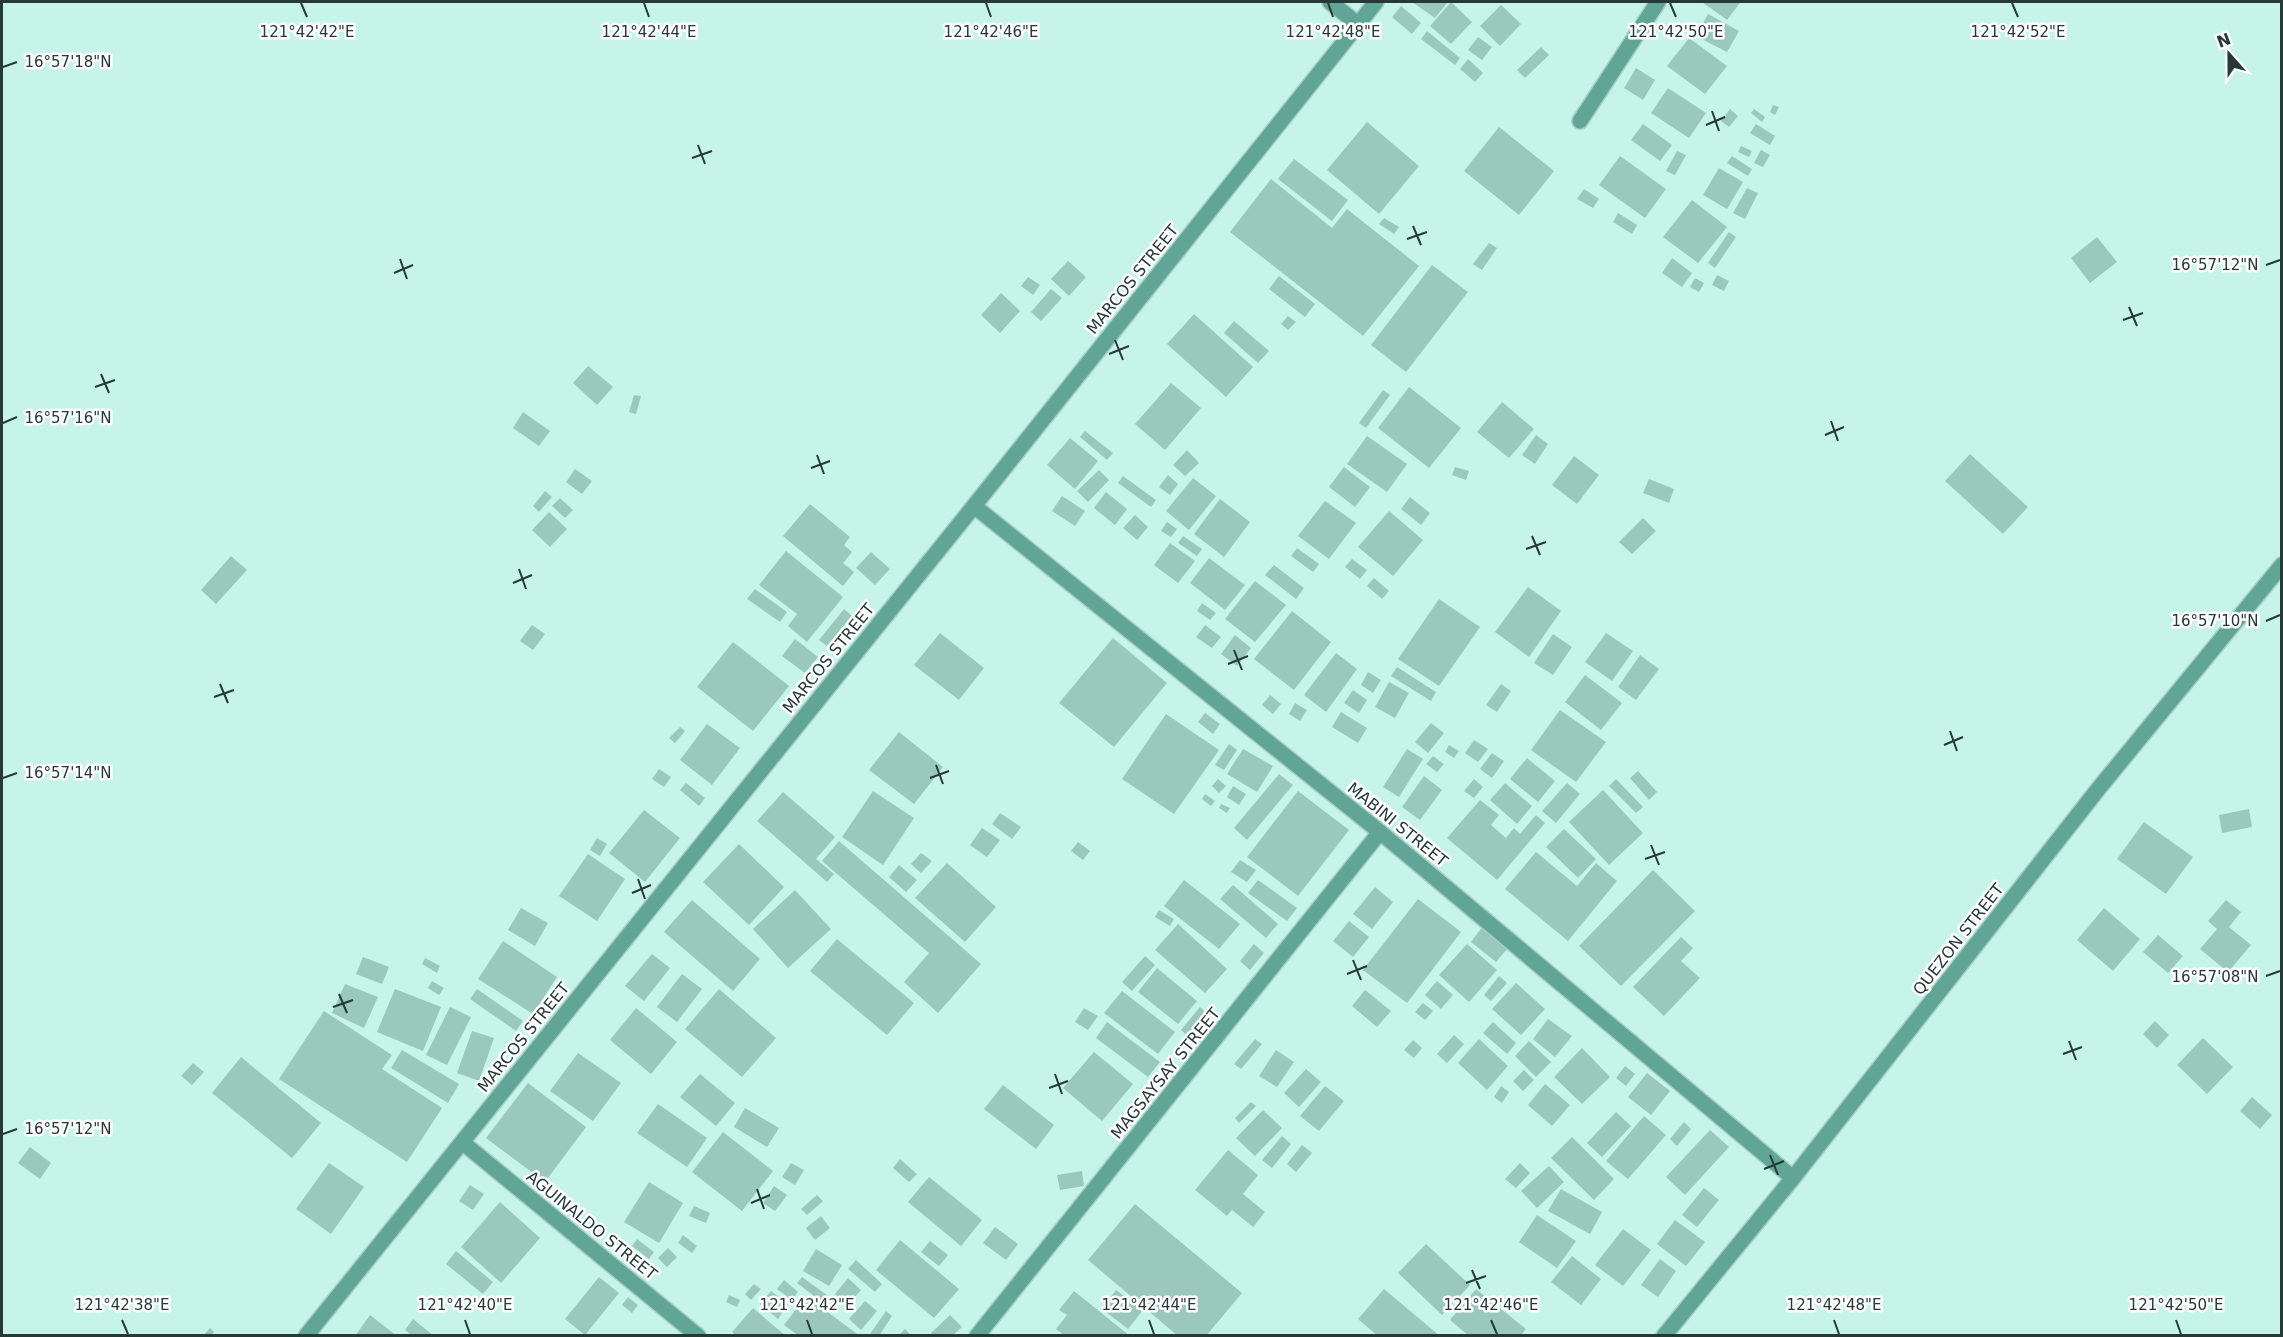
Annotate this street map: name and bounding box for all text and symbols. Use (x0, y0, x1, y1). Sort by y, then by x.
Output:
text: 121°42'42"E (260, 23, 354, 41)
text: 121°42'44"E (602, 23, 696, 41)
text: 121°42'46"E (944, 23, 1038, 41)
text: 121°42'48"E (1286, 23, 1380, 41)
text: 121°42'50"E (1629, 23, 1723, 41)
text: 121°42'52"E (1971, 23, 2065, 41)
north arrow (2199, 24, 2259, 84)
text: N (2214, 29, 2233, 52)
text: 16°57'18"N (24, 53, 112, 71)
street label: MARCOS STREET (1082, 221, 1182, 338)
text: 16°57'12"N (2171, 256, 2259, 274)
text: 16°57'16"N (24, 409, 112, 427)
street label: MARCOS STREET (778, 600, 878, 717)
text: 16°57'10"N (2171, 612, 2259, 630)
text: 16°57'14"N (24, 764, 112, 782)
street label: MABINI STREET (1344, 778, 1452, 871)
street label: QUEZON STREET (1909, 880, 2008, 999)
text: 16°57'08"N (2171, 968, 2259, 986)
street label: MARCOS STREET (473, 979, 573, 1096)
street label: MAGSAYSAY STREET (1107, 1004, 1224, 1143)
text: 16°57'12"N (24, 1120, 112, 1138)
street label: AGUINALDO STREET (523, 1167, 661, 1284)
text: 121°42'38"E (75, 1296, 169, 1314)
text: 121°42'40"E (418, 1296, 512, 1314)
text: 121°42'42"E (760, 1296, 854, 1314)
text: 121°42'44"E (1102, 1296, 1196, 1314)
text: 121°42'46"E (1444, 1296, 1538, 1314)
text: 121°42'48"E (1787, 1296, 1881, 1314)
text: 121°42'50"E (2129, 1296, 2223, 1314)

